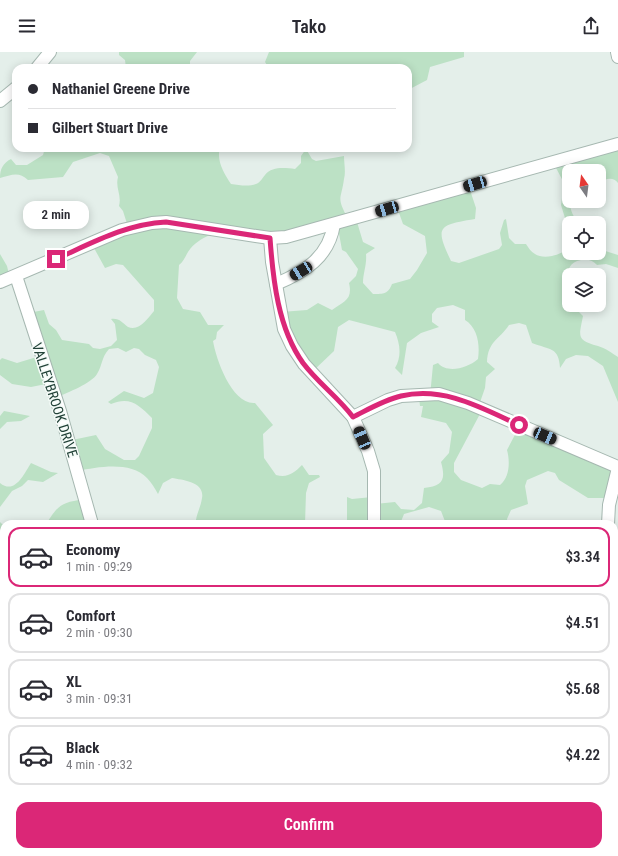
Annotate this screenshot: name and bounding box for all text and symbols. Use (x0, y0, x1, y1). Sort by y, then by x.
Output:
icon: menu (16, 15, 38, 37)
icon: share (580, 15, 602, 37)
text: Tako (292, 16, 326, 37)
text: Nathaniel Greene Drive (52, 80, 190, 98)
text: Gilbert Stuart Drive (52, 119, 168, 137)
north arrow (562, 164, 606, 208)
map controls (562, 164, 606, 312)
car (462, 175, 488, 193)
car (374, 200, 400, 218)
callout: 2 min (23, 201, 89, 229)
text: 2 min (42, 207, 70, 222)
button: locate (562, 216, 606, 260)
route end (47, 250, 65, 268)
car (288, 260, 314, 282)
button: layers (562, 268, 606, 312)
street label: VALLEYBROOK DRIVE (29, 341, 81, 459)
route start (510, 416, 528, 434)
car (352, 425, 372, 451)
car (532, 426, 558, 446)
icon: car (18, 539, 54, 575)
text: Economy (66, 541, 120, 559)
text: $3.34 (566, 548, 600, 566)
text: 1 min · 09:29 (66, 559, 132, 574)
icon: car (18, 605, 54, 641)
text: Comfort (66, 607, 115, 625)
text: $4.51 (566, 614, 600, 632)
text: 2 min · 09:30 (66, 625, 132, 640)
icon: car (18, 671, 54, 707)
text: XL (66, 673, 82, 691)
text: $5.68 (566, 680, 600, 698)
text: 3 min · 09:31 (66, 691, 132, 706)
icon: car (18, 737, 54, 773)
text: Black (66, 739, 99, 757)
text: $4.22 (566, 746, 600, 764)
text: 4 min · 09:32 (66, 757, 132, 772)
button: Confirm (16, 802, 602, 848)

